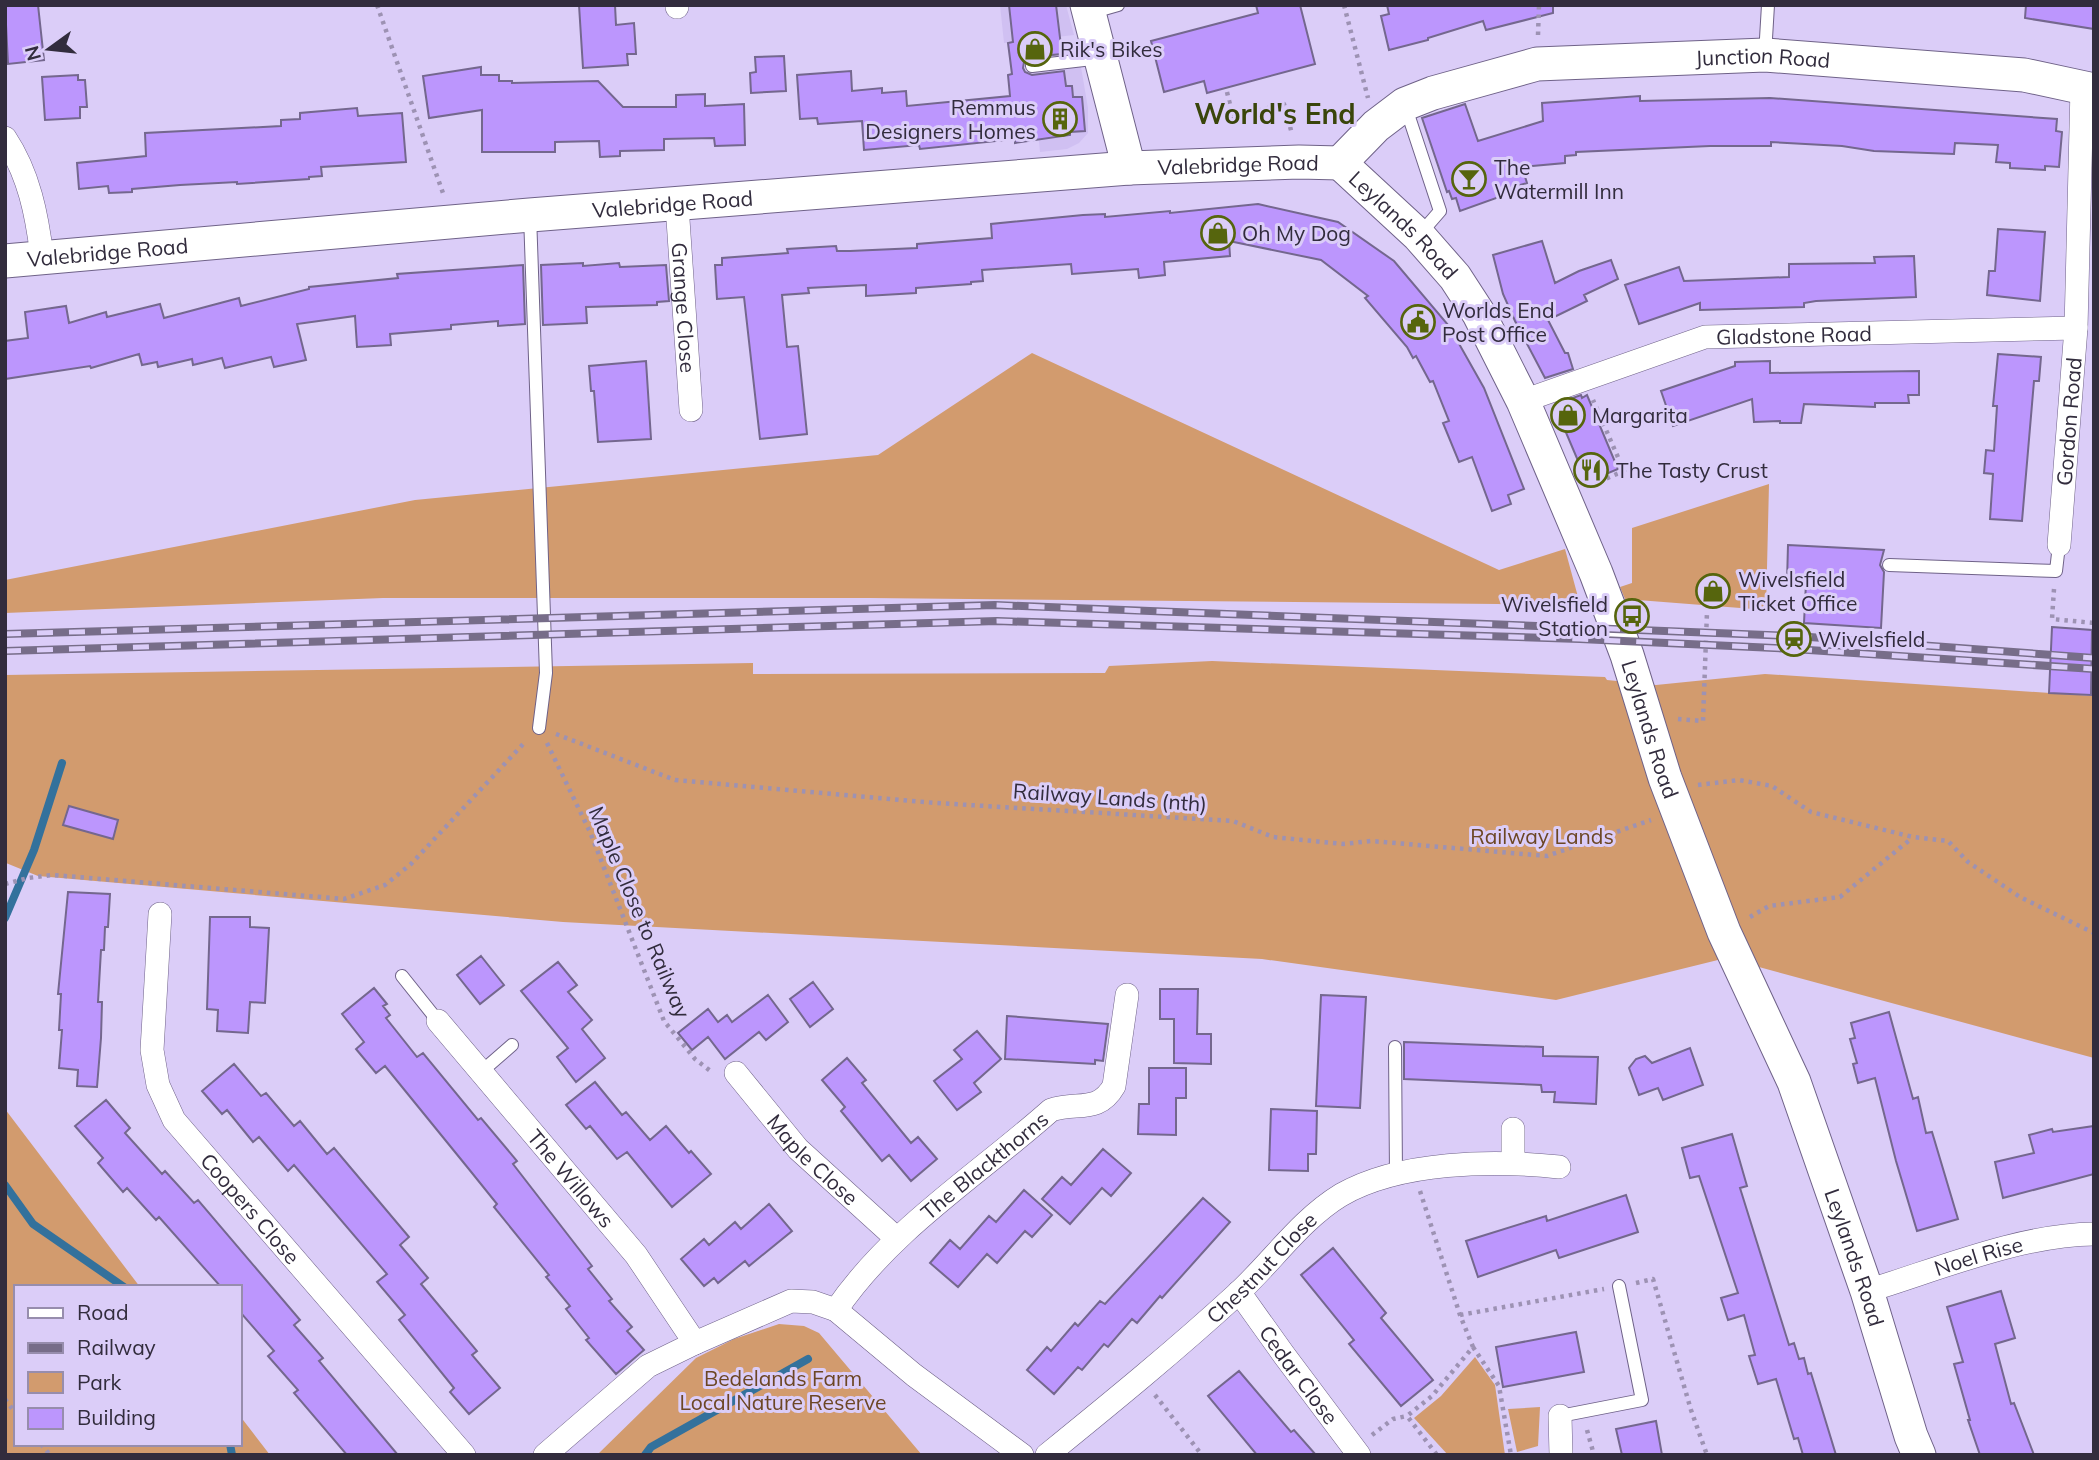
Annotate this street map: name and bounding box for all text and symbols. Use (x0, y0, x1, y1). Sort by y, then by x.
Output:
north arrow (14, 14, 84, 84)
shop icon: Rik's Bikes (1016, 30, 1054, 68)
place label: Rik's Bikes (1060, 36, 1163, 62)
street label: Junction Road (1695, 42, 1831, 73)
text: N (19, 43, 46, 63)
place label: Remmus Designers Homes (865, 94, 1036, 144)
district label: World's End (1194, 96, 1356, 131)
building icon: Remmus Designers Homes (1041, 100, 1079, 138)
street label: Valebridge Road (1157, 149, 1319, 180)
place label: The Watermill Inn (1494, 154, 1624, 204)
bar icon: The Watermill Inn (1450, 160, 1488, 198)
street label: Leylands Road (1344, 165, 1464, 285)
street label: Valebridge Road (591, 185, 754, 223)
shop icon: Oh My Dog (1199, 214, 1237, 252)
place label: Oh My Dog (1242, 220, 1351, 246)
street label: Valebridge Road (26, 232, 189, 272)
street label: Grange Close (667, 242, 701, 374)
place label: Worlds End Post Office (1442, 297, 1554, 347)
public building icon: Worlds End Post Office (1399, 303, 1437, 341)
street label: Gladstone Road (1716, 320, 1872, 350)
street label: Gordon Road (2051, 356, 2087, 487)
shop icon: Margarita (1549, 396, 1587, 434)
place label: Margarita (1592, 402, 1688, 428)
restaurant icon: The Tasty Crust (1572, 451, 1610, 489)
place label: The Tasty Crust (1616, 457, 1768, 483)
place label: Wivelsfield Ticket Office (1738, 566, 1858, 616)
shop icon: Wivelsfield Ticket Office (1694, 572, 1732, 610)
place label: Wivelsfield Station (1501, 591, 1608, 641)
bus stop icon: Wivelsfield Station (1613, 597, 1651, 635)
station icon: Wivelsfield (1775, 620, 1813, 658)
place label: Wivelsfield (1818, 626, 1925, 652)
street label: Leylands Road (1616, 657, 1685, 802)
street label: Railway Lands (nth) (1012, 777, 1208, 817)
street label: Maple Close to Railway (584, 802, 696, 1022)
park label: Railway Lands (1470, 823, 1614, 849)
street label: The Blackthorns (915, 1106, 1053, 1225)
street label: Maple Close (762, 1109, 864, 1210)
street label: The Willows (522, 1124, 620, 1233)
street label: Coopers Close (195, 1147, 306, 1269)
street label: Leylands Road (1819, 1185, 1890, 1329)
street label: Chestnut Close (1201, 1206, 1322, 1329)
street label: Noel Rise (1931, 1231, 2025, 1281)
legend (14, 1285, 242, 1446)
text: Road (77, 1299, 128, 1325)
street label: Cedar Close (1254, 1320, 1344, 1429)
text: Railway (77, 1334, 156, 1360)
park label: Bedelands Farm Local Nature Reserve (679, 1365, 887, 1415)
text: Park (77, 1369, 121, 1395)
text: Building (77, 1404, 156, 1430)

